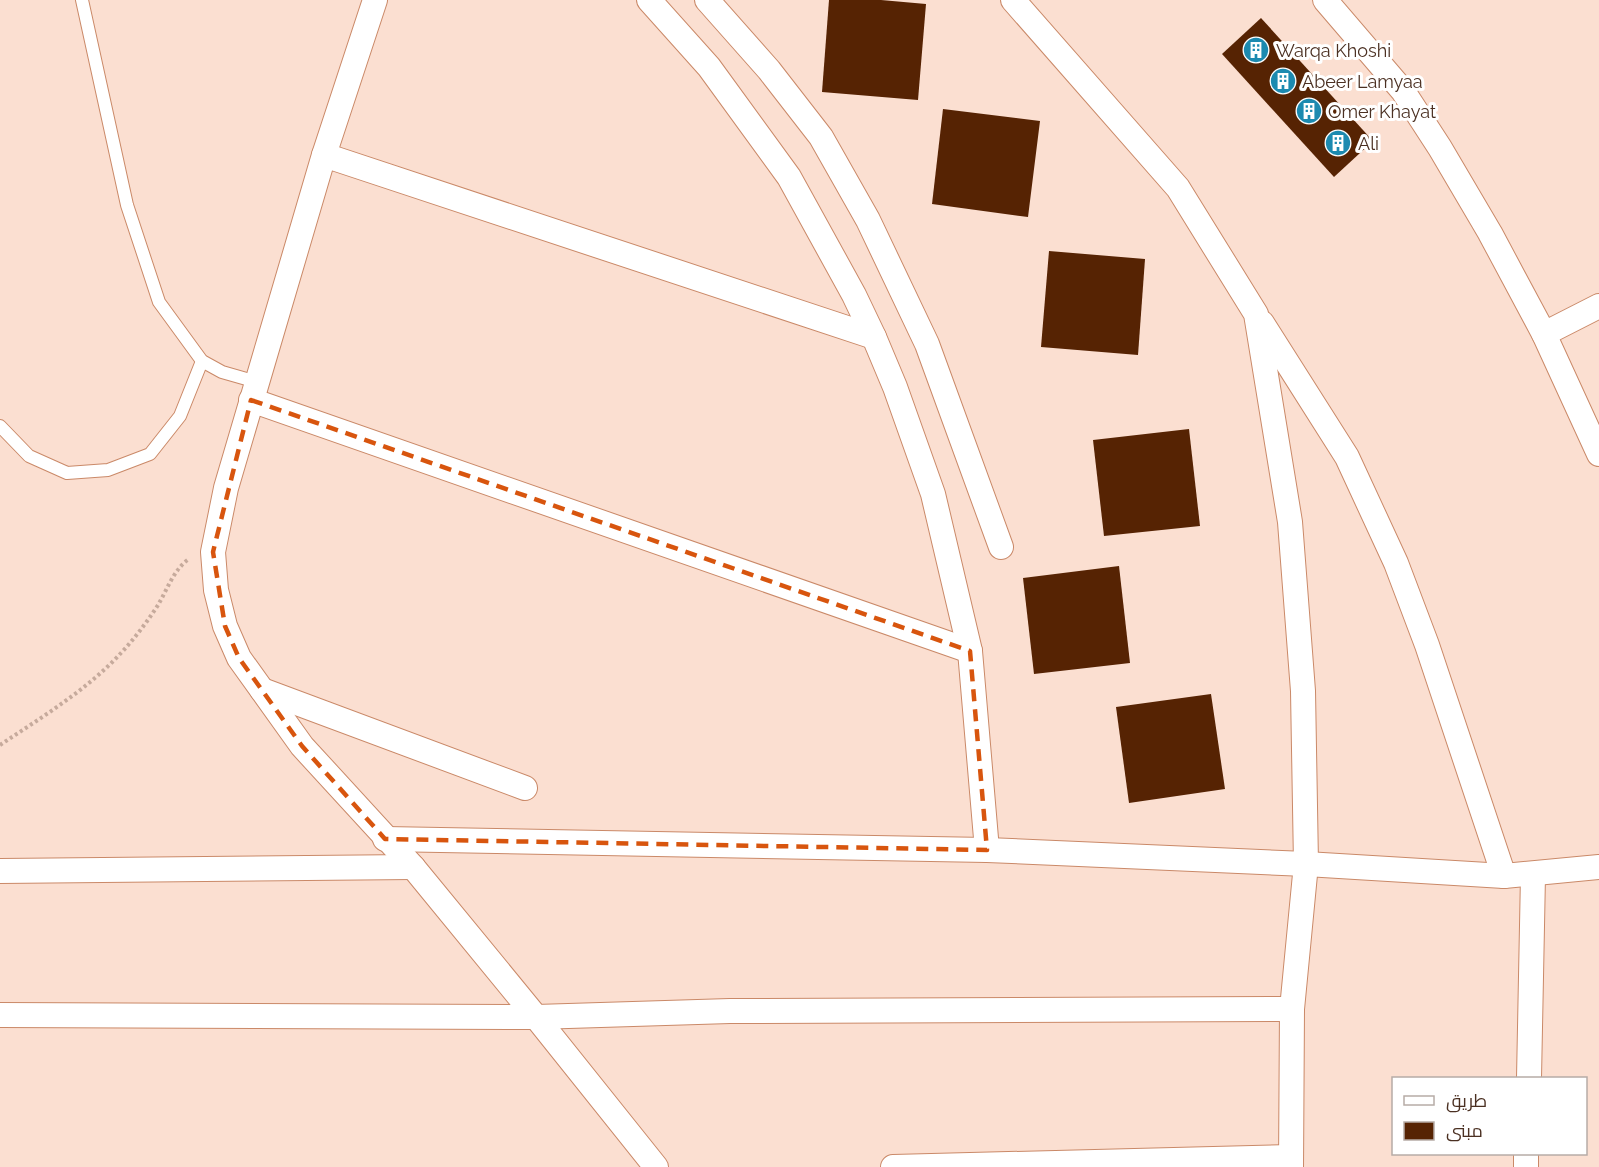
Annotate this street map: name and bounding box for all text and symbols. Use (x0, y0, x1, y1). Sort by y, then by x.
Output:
building icon: Warqa Khoshi (1241, 35, 1271, 65)
place label: Warqa Khoshi (1276, 40, 1391, 61)
building icon: Abeer Lamyaa (1268, 66, 1298, 96)
place label: Abeer Lamyaa (1302, 71, 1423, 92)
building icon: Omer Khayat (1294, 96, 1324, 126)
place label: Omer Khayat (1328, 101, 1436, 122)
building icon: Ali (1323, 128, 1353, 158)
place label: Ali (1358, 133, 1379, 154)
legend (1392, 1077, 1587, 1155)
text: طريق (1446, 1090, 1487, 1113)
text: مبنى (1446, 1120, 1483, 1142)

